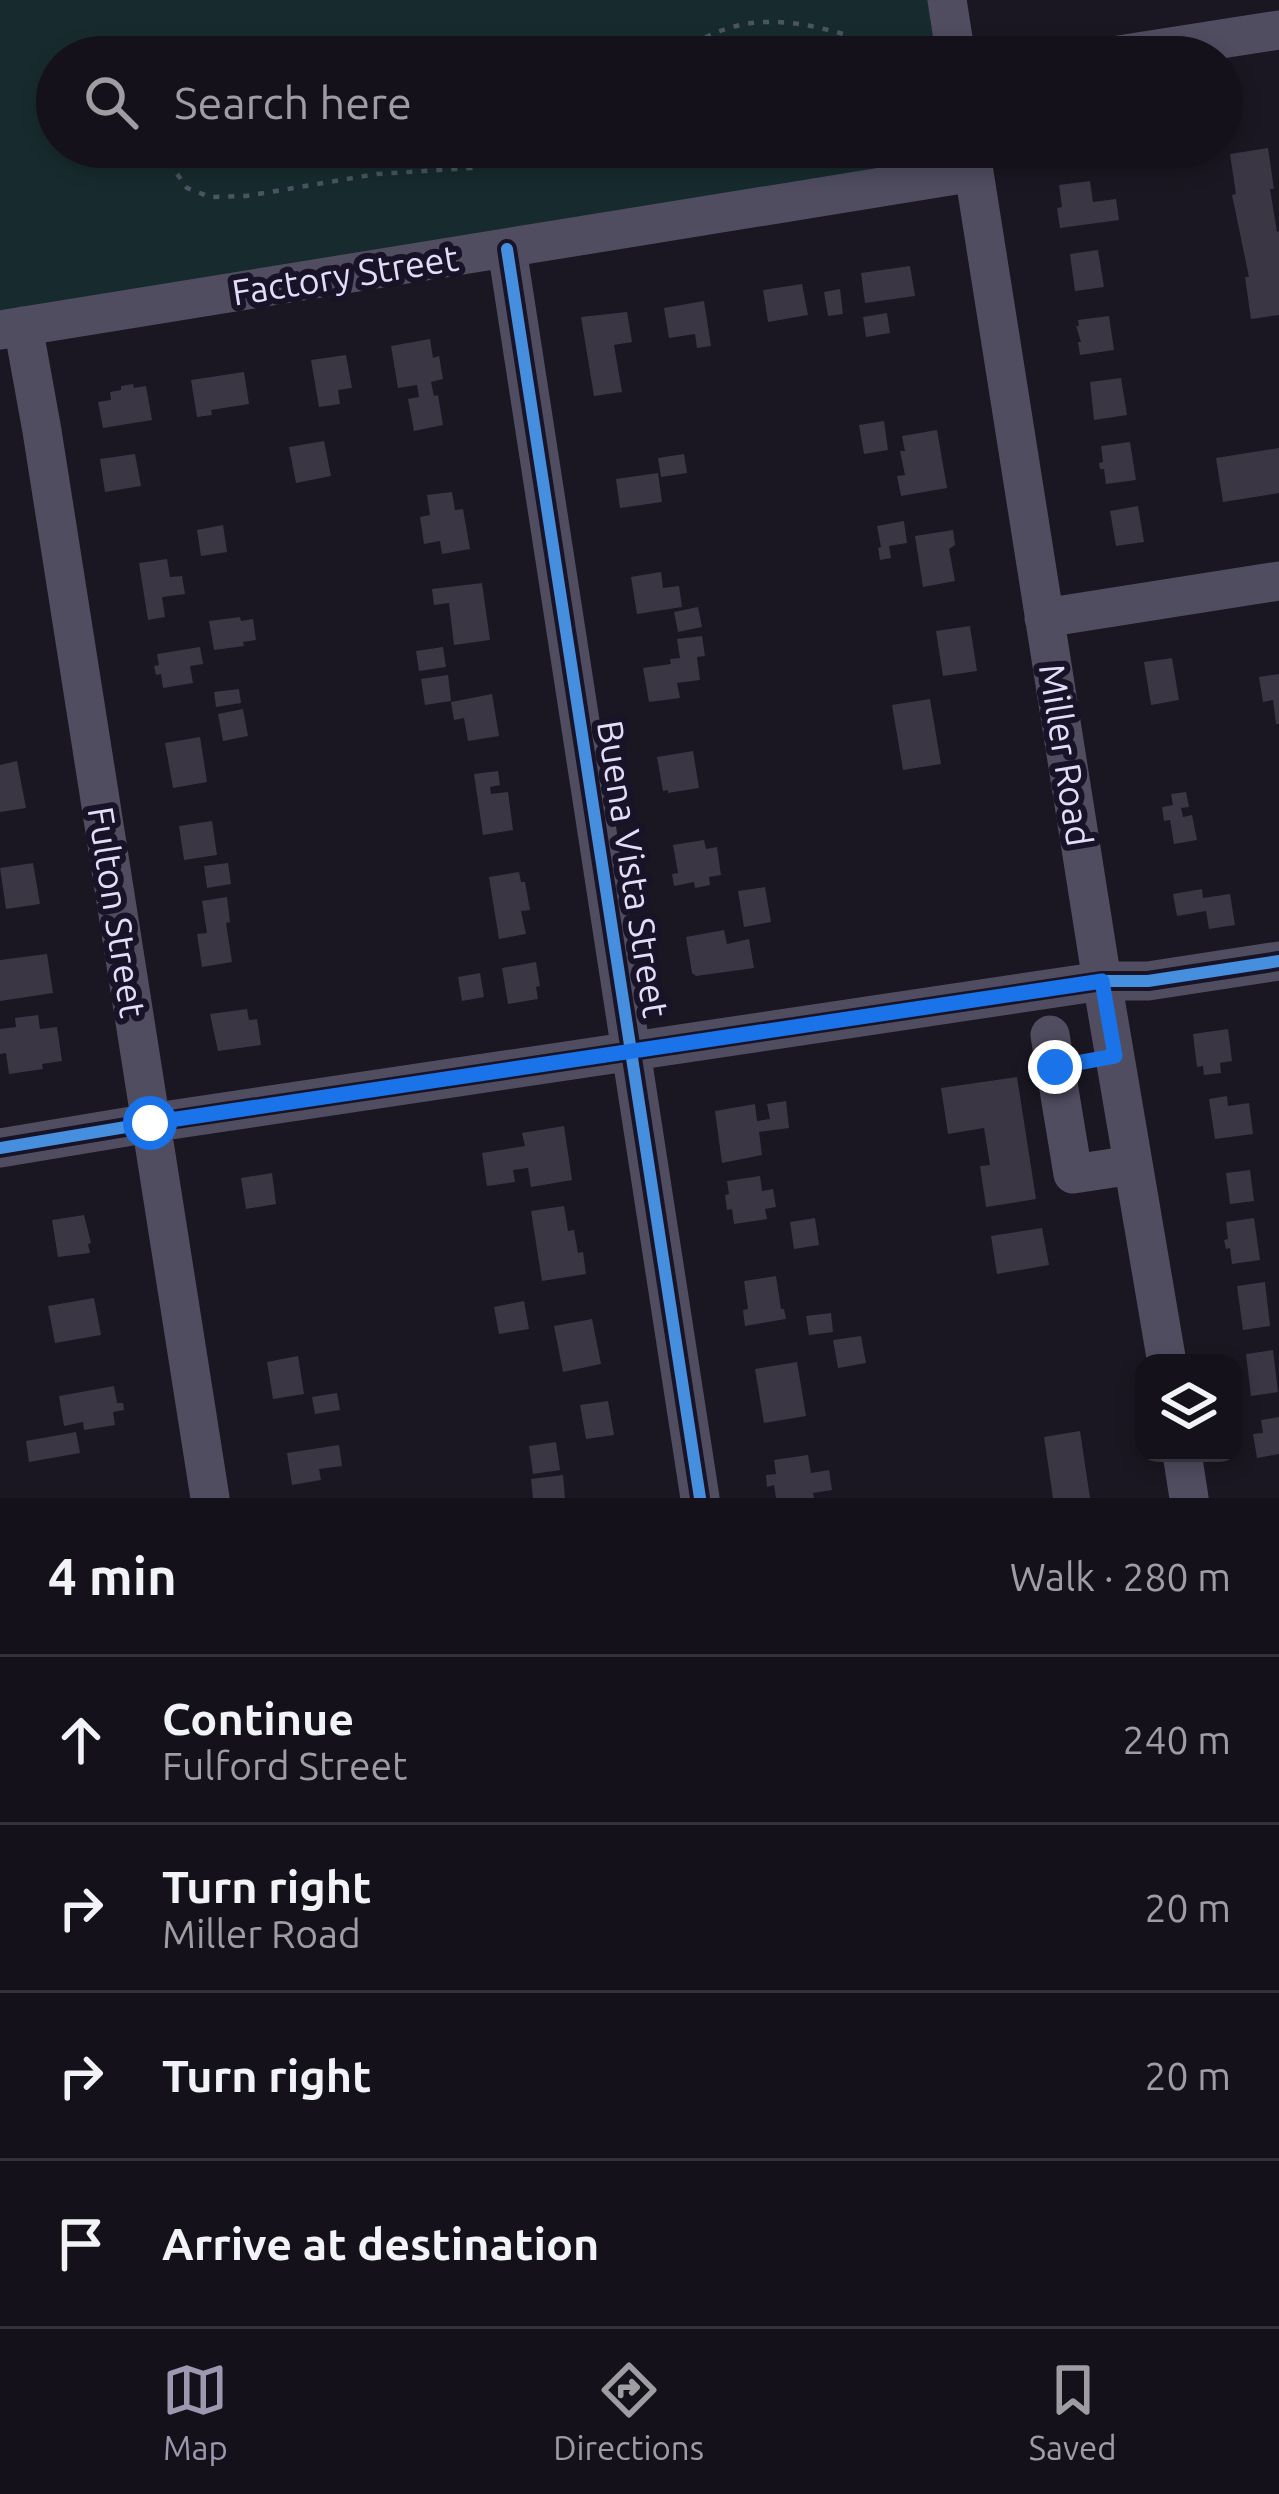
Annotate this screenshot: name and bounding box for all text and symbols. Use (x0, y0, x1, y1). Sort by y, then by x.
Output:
search box (36, 36, 1243, 168)
icon: search (78, 69, 144, 135)
text: Search here (174, 77, 412, 128)
street label: Factory Street (229, 236, 461, 313)
street label: Miller Road (1032, 661, 1101, 849)
street label: Buena Vista Street (590, 717, 677, 1020)
street label: Fulton Street (81, 804, 154, 1020)
route end (1028, 1040, 1082, 1094)
route start (123, 1096, 177, 1150)
map controls (1135, 1354, 1243, 1462)
button: layers (1135, 1354, 1243, 1462)
text: 4 min (48, 1547, 177, 1605)
text: Walk · 280 m (1010, 1555, 1231, 1598)
text: Continue (162, 1693, 354, 1744)
icon: ahead (48, 1707, 114, 1773)
text: 240 m (1122, 1718, 1231, 1761)
text: Fulford Street (162, 1744, 407, 1787)
text: Turn right (162, 1861, 371, 1912)
icon: right (48, 1875, 114, 1941)
text: 20 m (1144, 1886, 1231, 1929)
text: Miller Road (162, 1912, 361, 1955)
icon: right (48, 2043, 114, 2109)
text: Turn right (162, 2050, 371, 2101)
text: 20 m (1144, 2054, 1231, 2097)
icon: arrive (48, 2211, 114, 2277)
text: Arrive at destination (162, 2218, 599, 2269)
tab: Map (162, 2357, 228, 2466)
tab: Directions (553, 2357, 704, 2466)
tab: Saved (1029, 2357, 1117, 2466)

